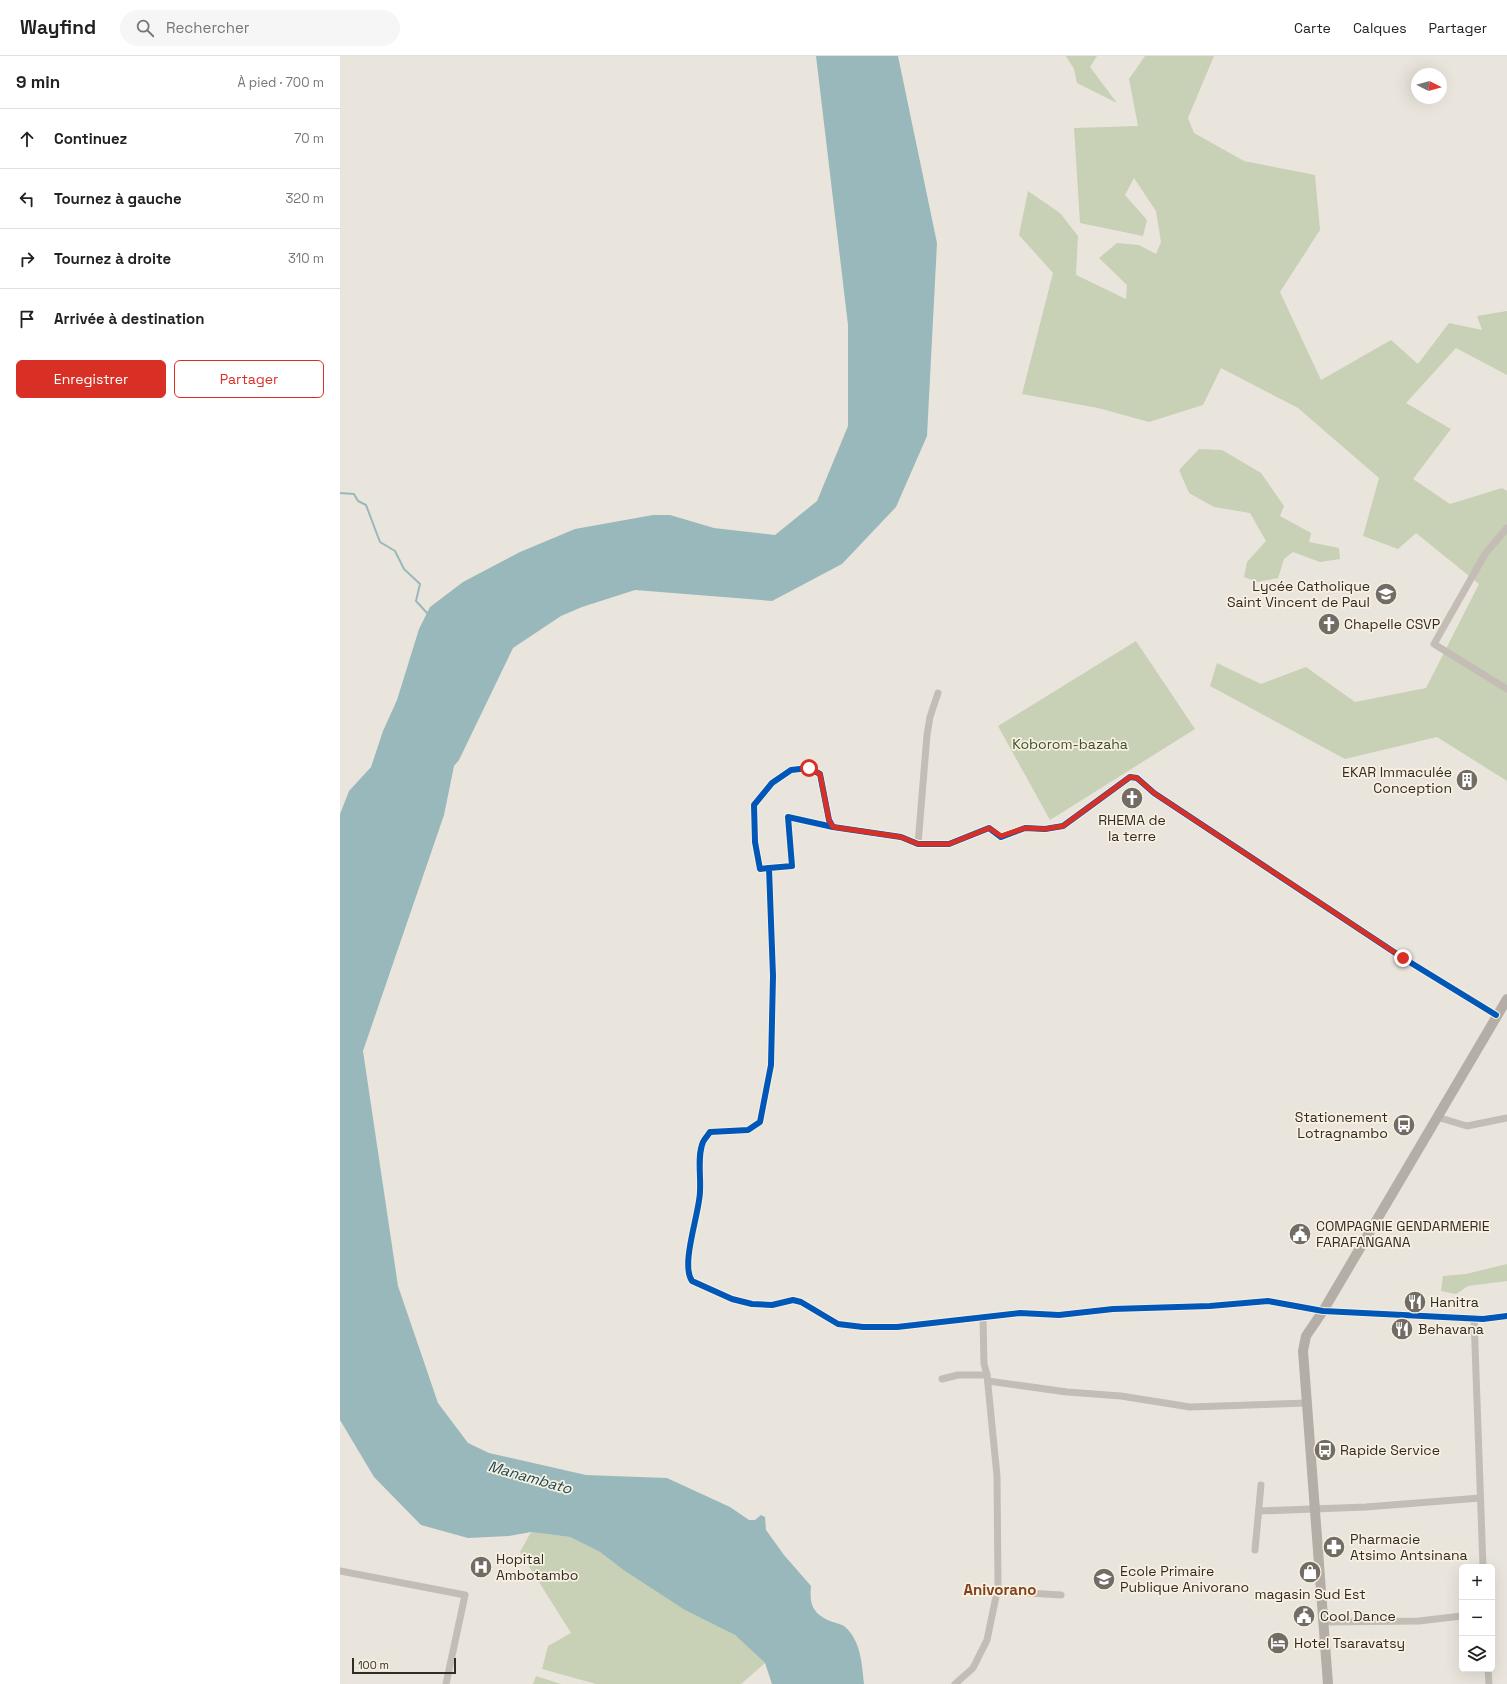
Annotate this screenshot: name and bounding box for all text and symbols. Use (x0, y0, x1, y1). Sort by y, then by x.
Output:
search box (120, 10, 400, 46)
text: Wayfind (20, 15, 96, 40)
icon: search (134, 17, 156, 39)
text: Rechercher (166, 18, 250, 37)
text: Carte (1294, 19, 1331, 37)
text: Calques (1353, 19, 1407, 37)
text: Partager (1429, 19, 1487, 37)
north arrow (1411, 68, 1447, 104)
text: 9 min (16, 71, 60, 93)
text: À pied · 700 m (237, 74, 324, 91)
icon: ahead (16, 128, 38, 150)
text: Continuez (54, 129, 127, 148)
text: 70 m (294, 130, 324, 147)
icon: left (16, 188, 38, 210)
text: Tournez à gauche (54, 189, 182, 208)
text: 320 m (285, 190, 324, 207)
icon: right (16, 248, 38, 270)
text: Tournez à droite (54, 249, 171, 268)
text: 310 m (288, 250, 324, 267)
icon: arrive (16, 308, 38, 330)
text: Arrivée à destination (54, 309, 204, 328)
button: Enregistrer (16, 360, 166, 398)
button: Partager (174, 360, 324, 398)
place label: Lycée Catholique Saint Vincent de Paul (1227, 577, 1370, 611)
school or university icon: Lycée Catholique Saint Vincent de Paul (1373, 581, 1399, 607)
church icon: Chapelle CSVP (1316, 611, 1342, 637)
place label: Chapelle CSVP (1344, 615, 1440, 633)
park label: Koborom-bazaha (1012, 735, 1128, 753)
route start (800, 759, 818, 777)
place label: EKAR Immaculée Conception (1342, 763, 1452, 797)
building icon: EKAR Immaculée Conception (1454, 767, 1480, 793)
church icon: RHEMA de la terre (1119, 785, 1145, 811)
place label: RHEMA de la terre (1098, 811, 1166, 845)
route end (1394, 949, 1412, 967)
place label: Stationement Lotragnambo (1295, 1108, 1388, 1142)
bus stop icon: Stationement Lotragnambo (1391, 1112, 1417, 1138)
place label: COMPAGNIE GENDARMERIE FARAFANGANA (1316, 1217, 1490, 1251)
public building icon: COMPAGNIE GENDARMERIE FARAFANGANA (1287, 1221, 1313, 1247)
restaurant icon: Hanitra (1402, 1289, 1428, 1315)
place label: Hanitra (1430, 1293, 1479, 1311)
restaurant icon: Behavana (1389, 1316, 1415, 1342)
place label: Behavana (1418, 1320, 1484, 1338)
bus stop icon: Rapide Service (1312, 1437, 1338, 1463)
place label: Rapide Service (1340, 1441, 1440, 1459)
water label: Manambato (486, 1456, 575, 1498)
place label: Pharmacie Atsimo Antsinana (1350, 1530, 1468, 1564)
pharmacy icon: Pharmacie Atsimo Antsinana (1321, 1534, 1347, 1560)
place label: Hopital Ambotambo (496, 1550, 578, 1584)
hospital icon: Hopital Ambotambo (468, 1554, 494, 1580)
shop icon: magasin Sud Est (1297, 1559, 1323, 1585)
place label: Ecole Primaire Publique Anivorano (1120, 1562, 1249, 1596)
map controls (1459, 1564, 1495, 1672)
button: + (1459, 1564, 1495, 1600)
school or university icon: Ecole Primaire Publique Anivorano (1091, 1566, 1117, 1592)
district label: Anivorano (964, 1580, 1036, 1599)
place label: magasin Sud Est (1254, 1585, 1366, 1603)
button: − (1459, 1600, 1495, 1636)
public building icon: Cool Dance (1291, 1603, 1317, 1629)
place label: Cool Dance (1320, 1607, 1396, 1625)
hotel icon: Hotel Tsaravatsy (1265, 1630, 1291, 1656)
place label: Hotel Tsaravatsy (1294, 1634, 1405, 1652)
button: layers (1459, 1636, 1495, 1672)
scale bar (352, 1656, 456, 1675)
text: 100 m (358, 1658, 389, 1672)

